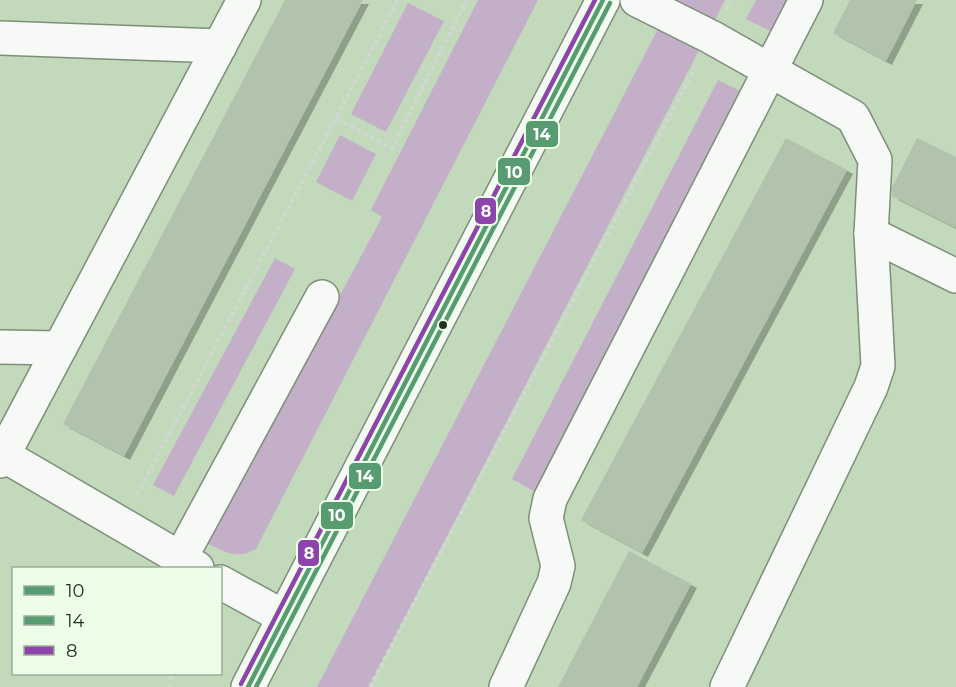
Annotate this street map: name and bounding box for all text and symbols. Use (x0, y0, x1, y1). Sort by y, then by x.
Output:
line badge: 14 (525, 120, 559, 148)
text: 14 (533, 125, 551, 144)
line badge: 10 (497, 157, 531, 186)
text: 10 (505, 163, 523, 182)
line badge: 8 (474, 197, 497, 225)
text: 8 (481, 202, 491, 221)
unlabelled marker (437, 319, 449, 331)
line badge: 14 (348, 462, 382, 490)
text: 14 (356, 467, 374, 486)
line badge: 10 (320, 501, 354, 530)
text: 10 (328, 506, 346, 525)
line badge: 8 (297, 539, 320, 567)
text: 8 (304, 544, 314, 563)
legend (12, 567, 222, 675)
text: 10 (66, 580, 84, 602)
text: 14 (66, 610, 84, 632)
text: 8 (66, 640, 77, 662)

